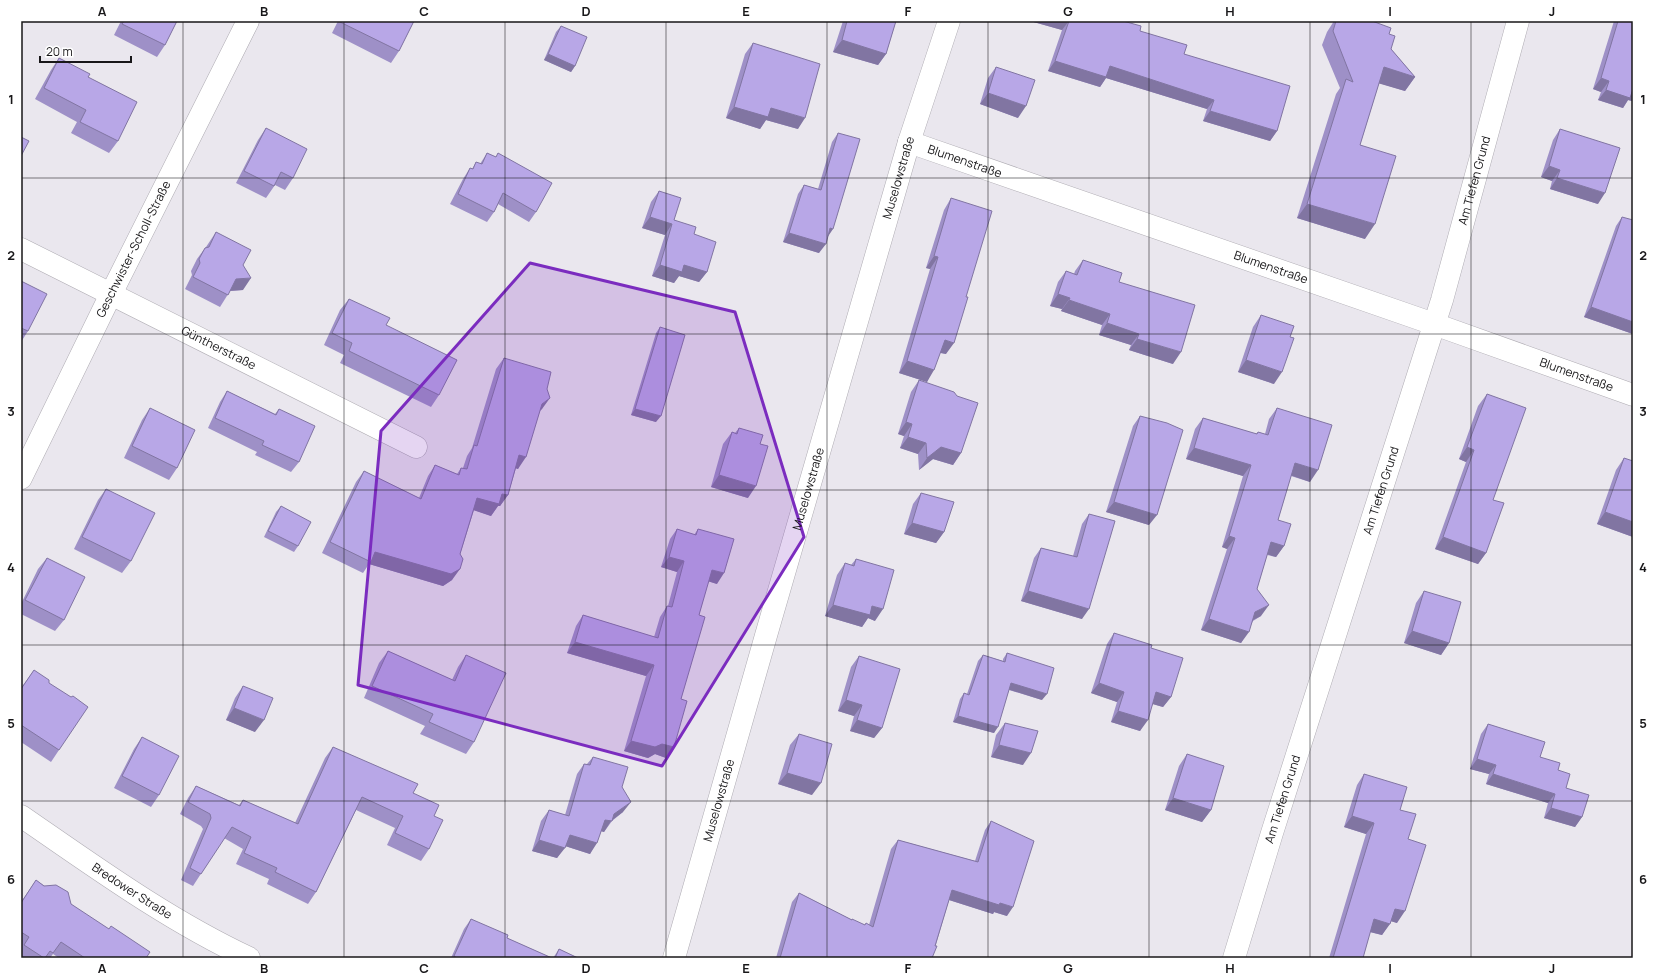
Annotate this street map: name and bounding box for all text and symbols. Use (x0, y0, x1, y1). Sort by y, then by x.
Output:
text: A (98, 2, 107, 20)
text: B (260, 2, 268, 20)
text: C (419, 2, 429, 20)
text: D (581, 2, 591, 20)
text: E (742, 2, 750, 20)
text: F (905, 2, 912, 20)
text: G (1063, 2, 1073, 20)
text: H (1225, 2, 1235, 20)
text: I (1388, 2, 1392, 20)
text: J (1549, 2, 1555, 20)
scale bar (40, 38, 131, 64)
text: 20 m (46, 43, 73, 60)
text: 1 (8, 90, 14, 108)
text: 1 (1640, 90, 1646, 108)
street label: Muselowstraße (878, 134, 918, 221)
street label: Am Tiefen Grund (1454, 134, 1494, 227)
street label: Blumenstraße (925, 140, 1004, 182)
street label: Geschwister-Scholl-Straße (92, 178, 175, 320)
text: 2 (7, 246, 15, 264)
street label: Blumenstraße (1232, 246, 1310, 288)
text: 2 (1639, 246, 1647, 264)
street label: Güntherstraße (178, 322, 259, 374)
street label: Blumenstraße (1537, 353, 1616, 395)
text: 3 (7, 402, 15, 420)
text: 3 (1639, 402, 1647, 420)
street label: Am Tiefen Grund (1359, 444, 1403, 537)
street label: Muselowstraße (788, 445, 828, 532)
text: 4 (7, 558, 15, 576)
text: 4 (1639, 558, 1647, 576)
text: 5 (7, 714, 15, 732)
text: 5 (1639, 714, 1647, 732)
street label: Am Tiefen Grund (1260, 753, 1304, 845)
street label: Muselowstraße (699, 757, 738, 844)
street label: Bredower Straße (89, 858, 176, 923)
text: 6 (7, 870, 15, 888)
text: 6 (1639, 870, 1647, 888)
text: A (98, 959, 107, 977)
text: B (260, 959, 268, 977)
text: C (419, 959, 429, 977)
text: D (581, 959, 591, 977)
text: E (742, 959, 750, 977)
text: F (905, 959, 912, 977)
text: G (1063, 959, 1073, 977)
text: H (1225, 959, 1235, 977)
text: I (1388, 959, 1392, 977)
text: J (1549, 959, 1555, 977)

